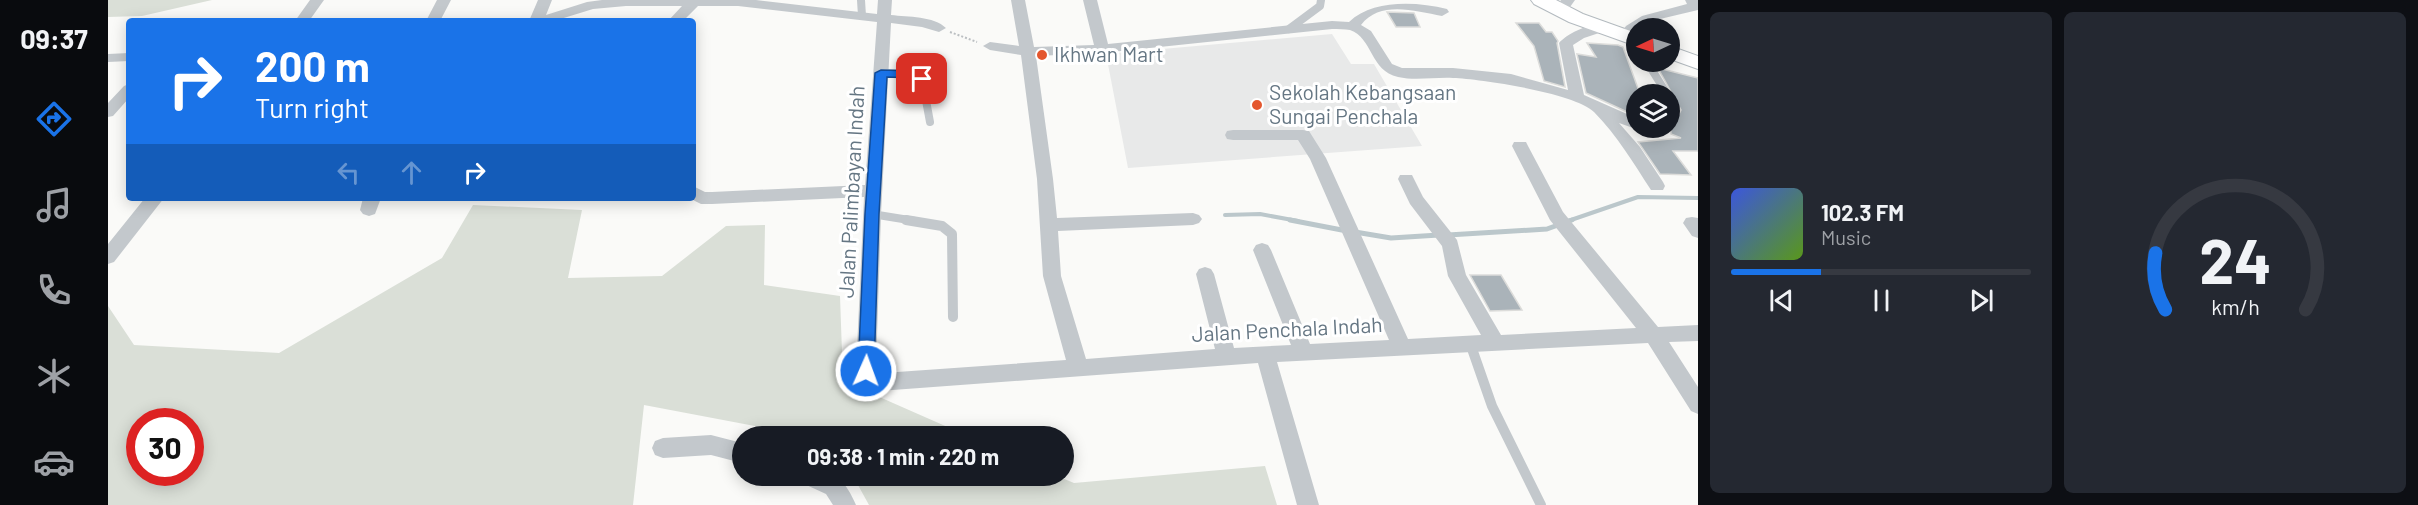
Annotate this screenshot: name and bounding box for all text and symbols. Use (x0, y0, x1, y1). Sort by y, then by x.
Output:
north arrow (1626, 18, 1680, 72)
map controls (1626, 18, 1680, 138)
text: 09:37 (20, 22, 88, 54)
text: 200 m (255, 40, 370, 90)
place label: Ikhwan Mart (1054, 41, 1164, 66)
icon: right (156, 42, 234, 120)
marker: Ikhwan Mart (1035, 48, 1049, 62)
pin (896, 53, 947, 104)
icon: arrive (905, 62, 938, 95)
place label: Sekolah Kebangsaan Sungai Penchala (1269, 79, 1456, 128)
button: layers (1626, 84, 1680, 138)
street label: Jalan Palimbayan Indah (832, 85, 869, 299)
text: Turn right (255, 91, 369, 123)
icon: directions (33, 98, 75, 140)
marker: Sekolah Kebangsaan Sungai Penchala (1250, 98, 1264, 112)
icon: left (332, 156, 365, 189)
icon: ahead (395, 156, 428, 189)
icon: right (458, 156, 491, 189)
icon: music (33, 184, 75, 226)
text: 102.3 FM (1821, 199, 1904, 225)
text: 24 (2199, 222, 2271, 296)
text: Music (1821, 225, 1871, 249)
icon: phone (33, 269, 75, 311)
icon: previous (1765, 284, 1798, 317)
icon: pause (1865, 284, 1898, 317)
icon: next (1965, 284, 1998, 317)
text: km/h (2211, 294, 2259, 319)
street label: Jalan Penchala Indah (1191, 311, 1383, 346)
position arrow (834, 339, 898, 403)
icon: climate (33, 355, 75, 397)
speed limit sign: 30 (126, 408, 204, 486)
icon: car (33, 441, 75, 483)
text: 09:38 · 1 min · 220 m (807, 443, 999, 469)

